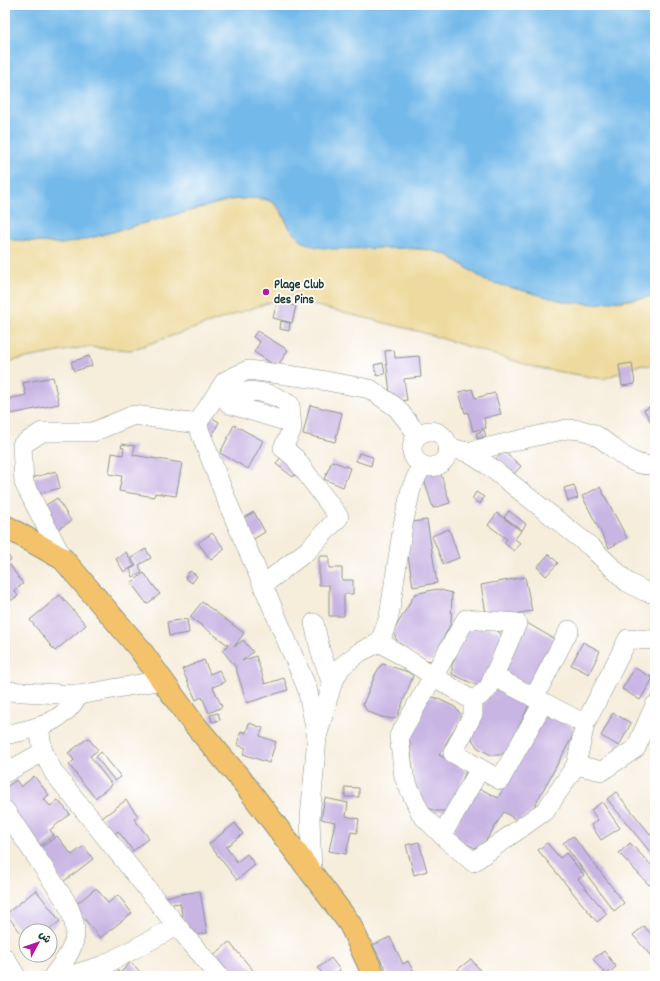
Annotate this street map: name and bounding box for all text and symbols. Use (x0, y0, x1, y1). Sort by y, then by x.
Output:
place label: Plage Club des Pins (274, 276, 325, 310)
marker: Plage Club des Pins (261, 287, 271, 297)
north arrow (18, 923, 58, 963)
text: ش (34, 928, 54, 948)

